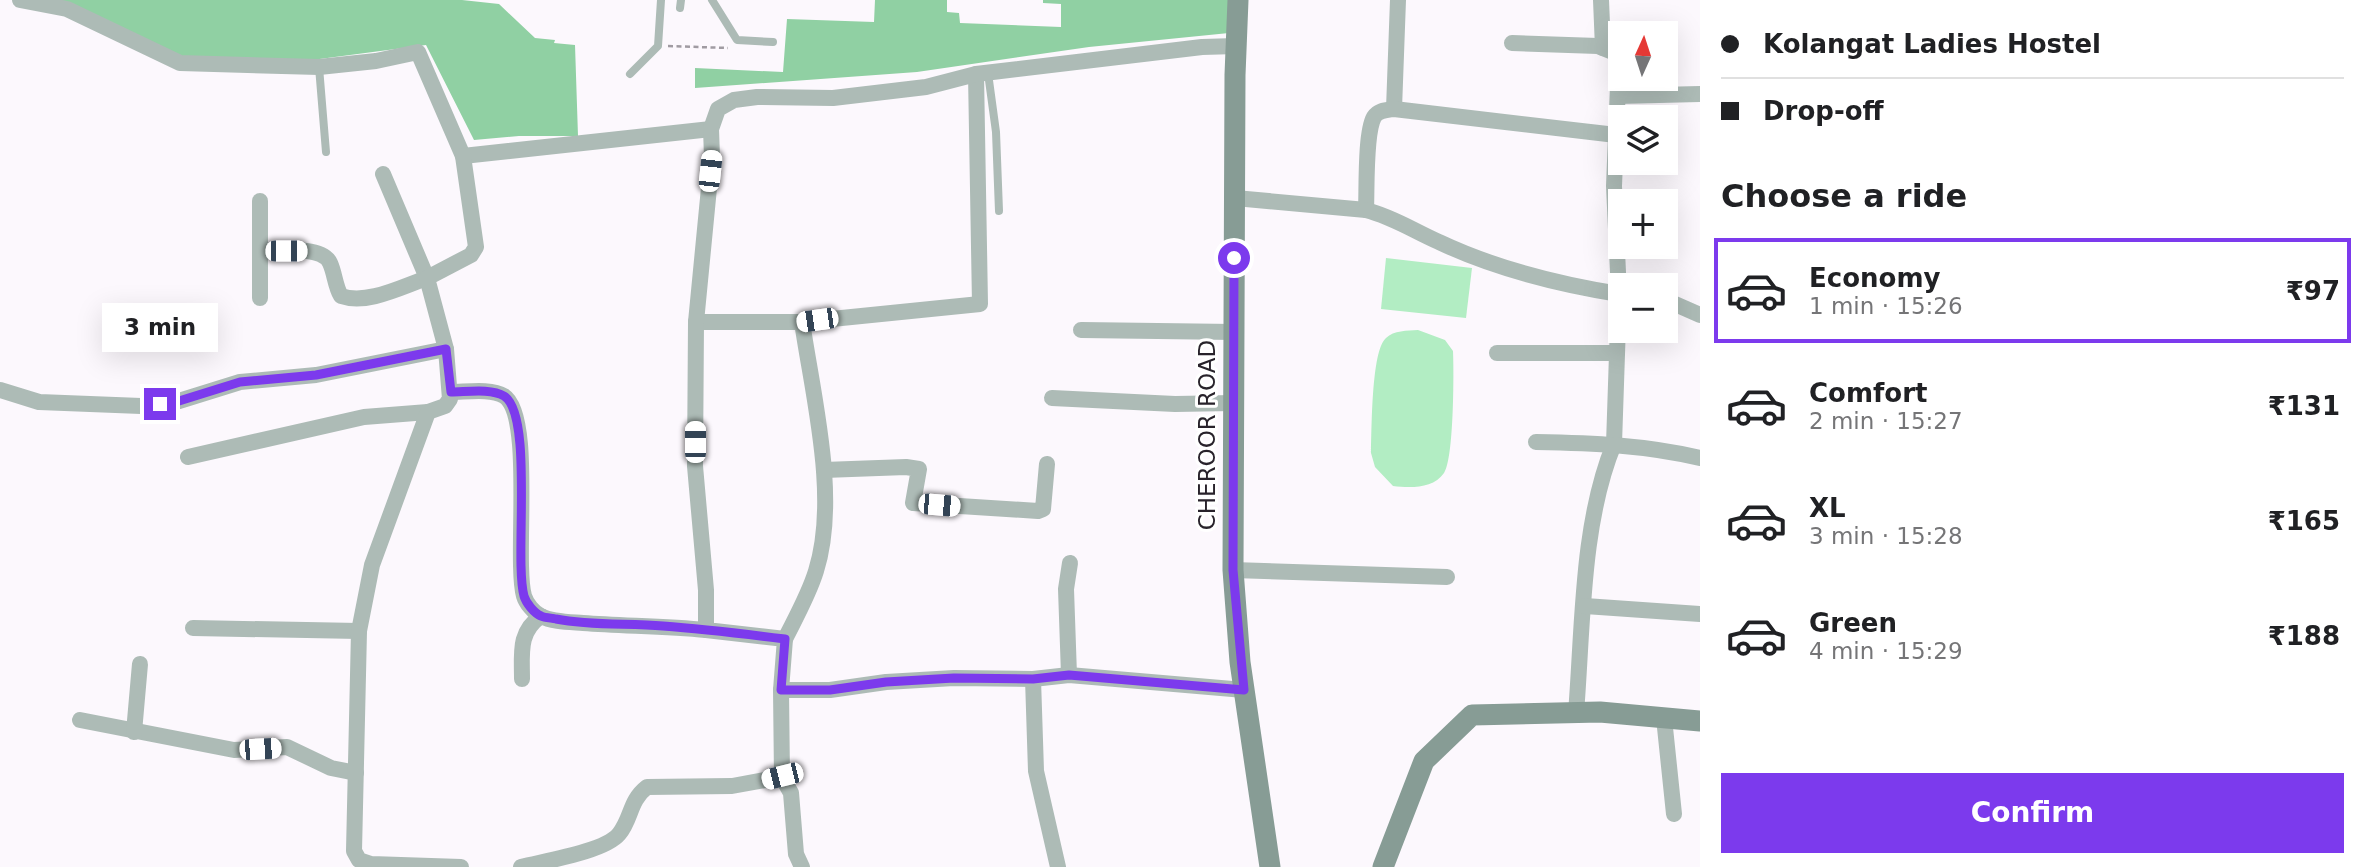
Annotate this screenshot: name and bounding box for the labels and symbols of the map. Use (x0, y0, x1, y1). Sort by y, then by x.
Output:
north arrow (1608, 21, 1678, 91)
car (698, 149, 723, 193)
car (266, 241, 308, 262)
route start (1218, 242, 1250, 274)
callout: 3 min (102, 302, 218, 352)
car (795, 307, 840, 333)
street label: CHEROOR ROAD (1194, 340, 1220, 530)
route end (144, 388, 176, 420)
car (685, 421, 706, 463)
car (918, 493, 961, 517)
car (239, 737, 282, 761)
car (760, 761, 805, 791)

